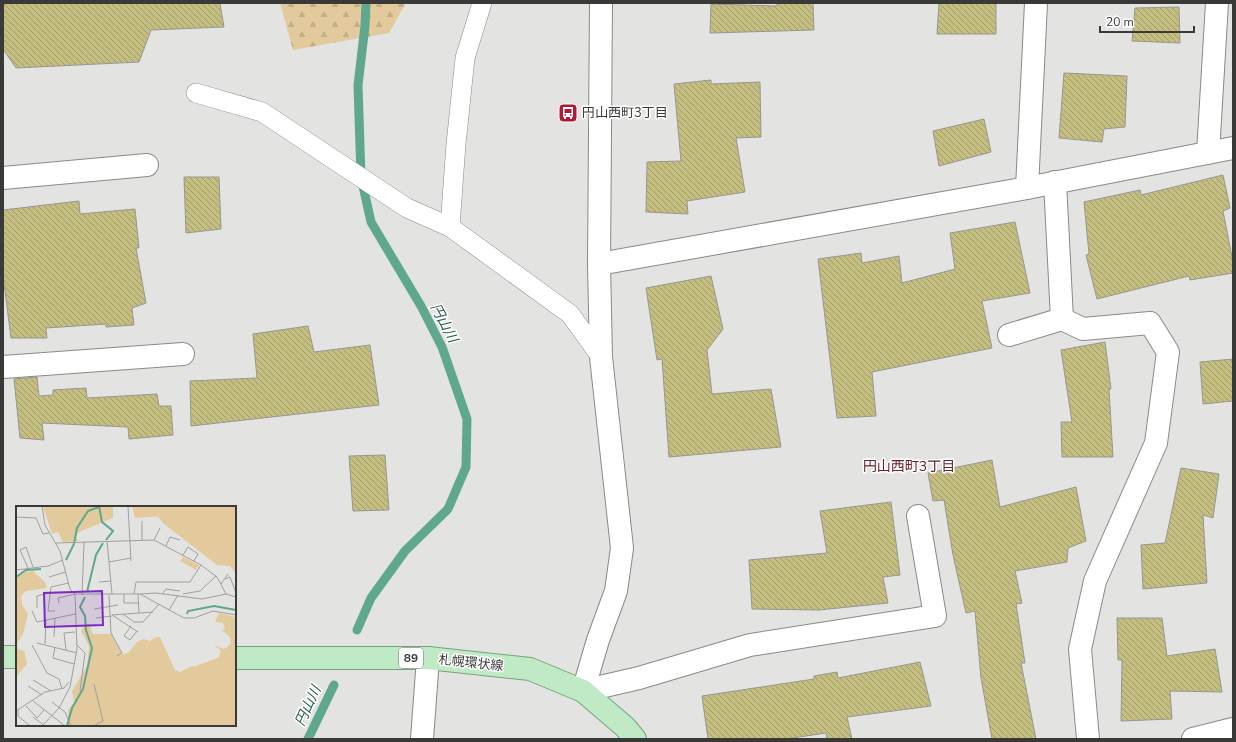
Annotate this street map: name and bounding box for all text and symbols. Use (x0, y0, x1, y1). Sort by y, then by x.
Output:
scale bar (1100, 8, 1194, 34)
text: 20 m (1106, 14, 1134, 30)
bus stop icon: 円山西町3丁目 (557, 102, 579, 124)
place label: 円山西町3丁目 (582, 104, 668, 122)
water label: 円山川 (426, 300, 463, 348)
district label: 円山西町3丁目 (863, 457, 955, 476)
inset map (16, 506, 236, 726)
road number: 89 (399, 648, 423, 668)
street label: 札幌環状線 (438, 651, 504, 675)
water label: 円山川 (291, 681, 326, 729)

